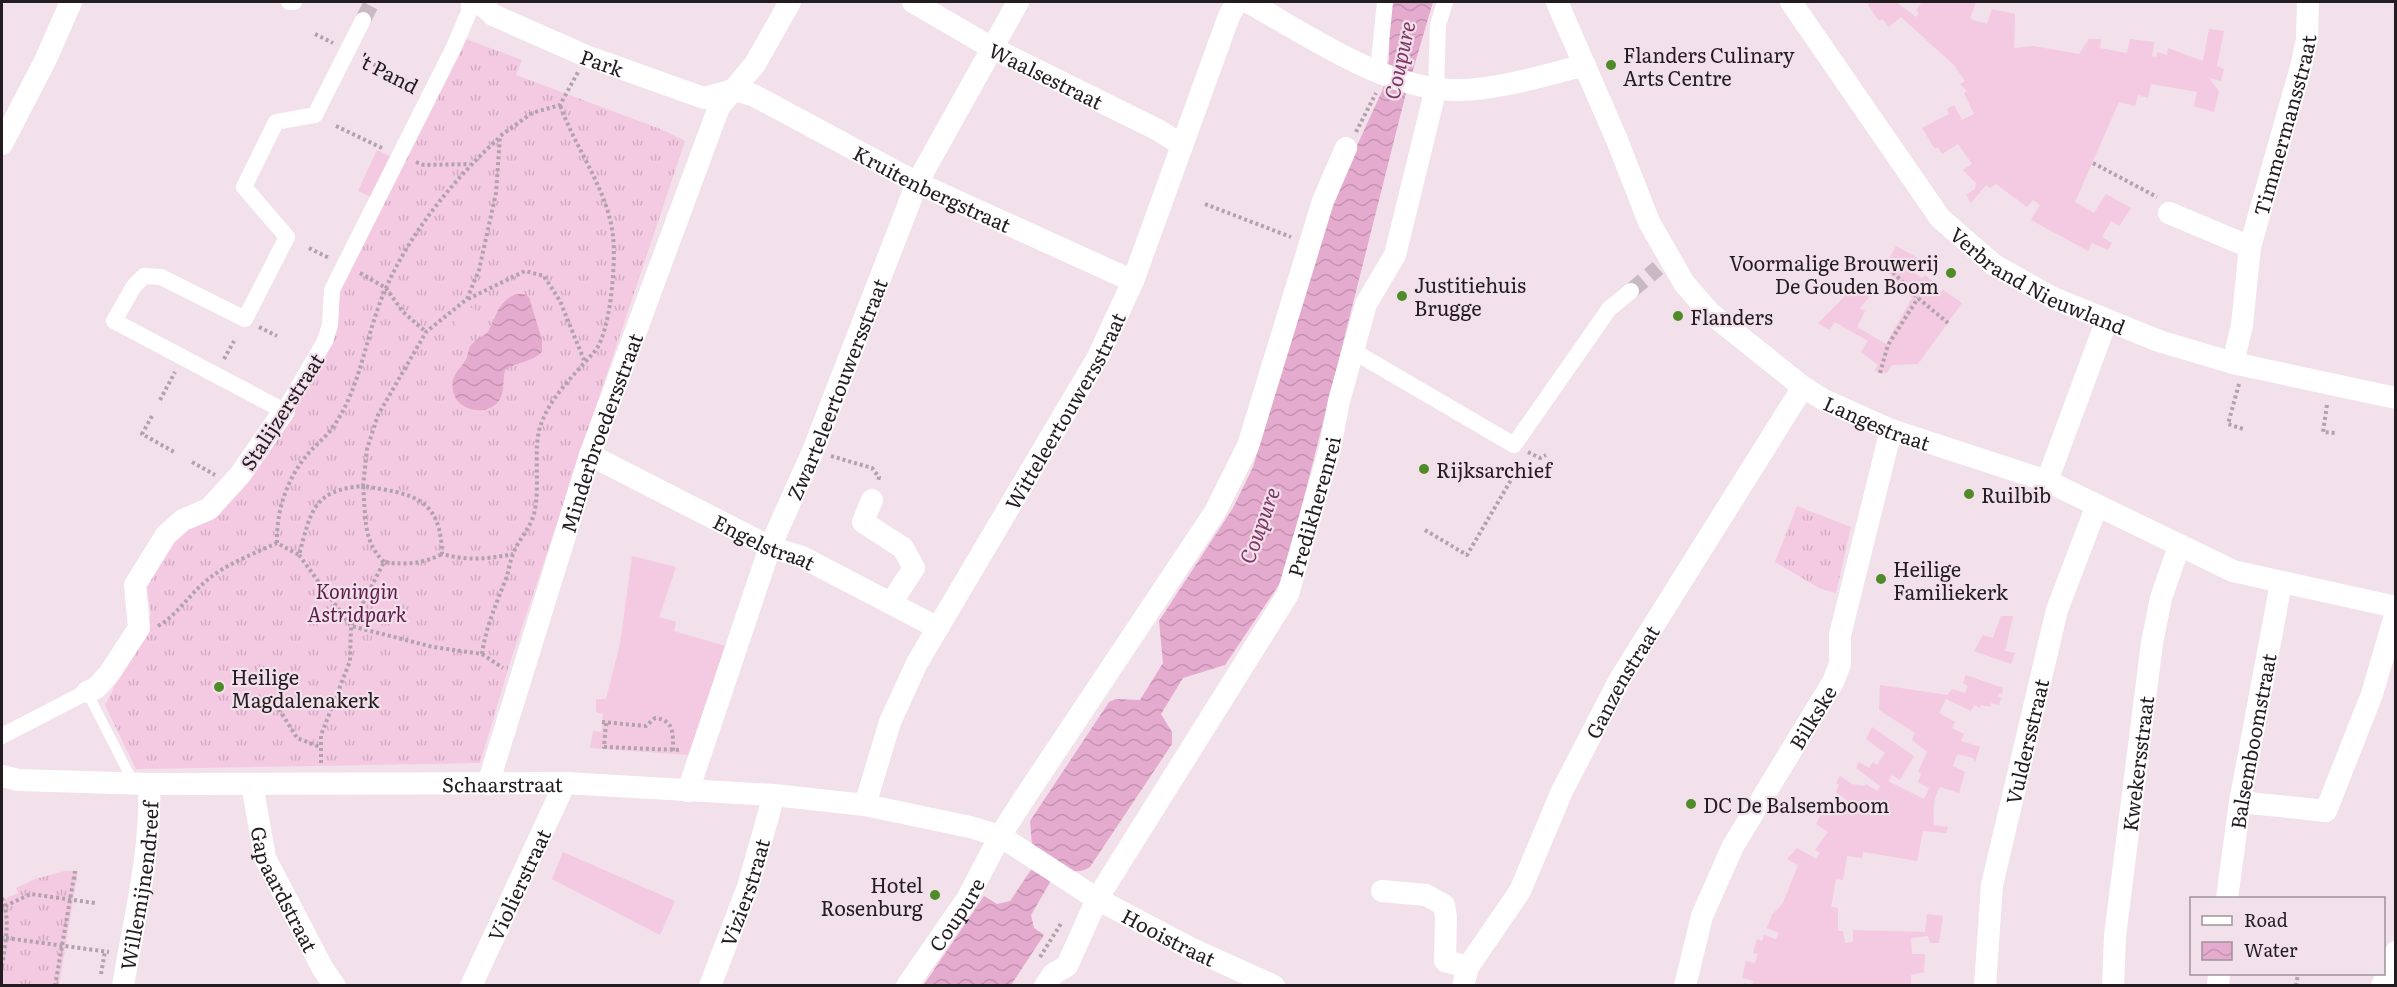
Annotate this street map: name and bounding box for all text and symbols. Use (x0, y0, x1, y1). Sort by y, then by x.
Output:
water label: Coupure (1375, 18, 1421, 102)
street label: Waalsestraat (984, 34, 1109, 116)
street label: Timmermansstraat (2245, 35, 2322, 219)
place label: Flanders Culinary Arts Centre (1623, 39, 1795, 92)
street label: Park (577, 40, 629, 84)
street label: 't Pand (354, 44, 424, 100)
marker: Flanders Culinary Arts Centre (1604, 58, 1618, 72)
street label: Kruitenbergstraat (849, 137, 1016, 239)
street label: Verbrand Nieuwland (1944, 219, 2130, 341)
place label: Voormalige Brouwerij De Gouden Boom (1729, 247, 1939, 300)
marker: Voormalige Brouwerij De Gouden Boom (1944, 266, 1958, 280)
place label: Justitiehuis Brugge (1414, 269, 1526, 322)
street label: Zwarteleertouwersstraat (778, 273, 894, 504)
marker: Justitiehuis Brugge (1395, 289, 1409, 303)
place label: Flanders (1690, 301, 1773, 331)
street label: Witteleertouwersstraat (996, 307, 1132, 515)
marker: Flanders (1671, 309, 1685, 323)
street label: Minderbroedersstraat (552, 328, 649, 536)
street label: Stalijzerstraat (232, 347, 330, 475)
street label: Langestraat (1819, 387, 1934, 457)
street label: Predikherenrei (1279, 433, 1347, 580)
place label: Rijksarchief (1436, 454, 1554, 484)
marker: Rijksarchief (1417, 462, 1431, 476)
place label: Ruilbib (1981, 479, 2051, 509)
water label: Coupure (1230, 482, 1286, 568)
marker: Ruilbib (1962, 487, 1976, 501)
street label: Engelstraat (708, 506, 821, 577)
place label: Heilige Familiekerk (1893, 553, 2009, 606)
marker: Heilige Familiekerk (1874, 572, 1888, 586)
park label: Koningin Astridpark (307, 575, 407, 628)
street label: Ganzenstraat (1577, 618, 1666, 743)
street label: Balsemboomstraat (2222, 651, 2283, 831)
place label: Heilige Magdalenakerk (231, 661, 380, 714)
street label: Vuldersstraat (1997, 675, 2055, 807)
street label: Bilkske (1781, 679, 1843, 755)
marker: Heilige Magdalenakerk (212, 680, 226, 694)
street label: Kwekersstraat (2113, 694, 2160, 833)
street label: Schaarstraat (442, 768, 563, 798)
place label: DC De Balsemboom (1703, 789, 1889, 819)
marker: DC De Balsemboom (1684, 797, 1698, 811)
street label: Willemijnendreef (111, 799, 164, 972)
street label: Violierstraat (479, 823, 557, 945)
street label: Gapaardstraat (245, 824, 326, 957)
street label: Vizierstraat (712, 835, 776, 950)
place label: Hotel Rosenburg (820, 869, 924, 922)
street label: Coupure (921, 872, 991, 957)
marker: Hotel Rosenburg (928, 888, 942, 902)
legend (2190, 897, 2385, 975)
street label: Hooistraat (1117, 900, 1221, 973)
text: Road (2244, 906, 2288, 933)
text: Water (2244, 936, 2298, 963)

